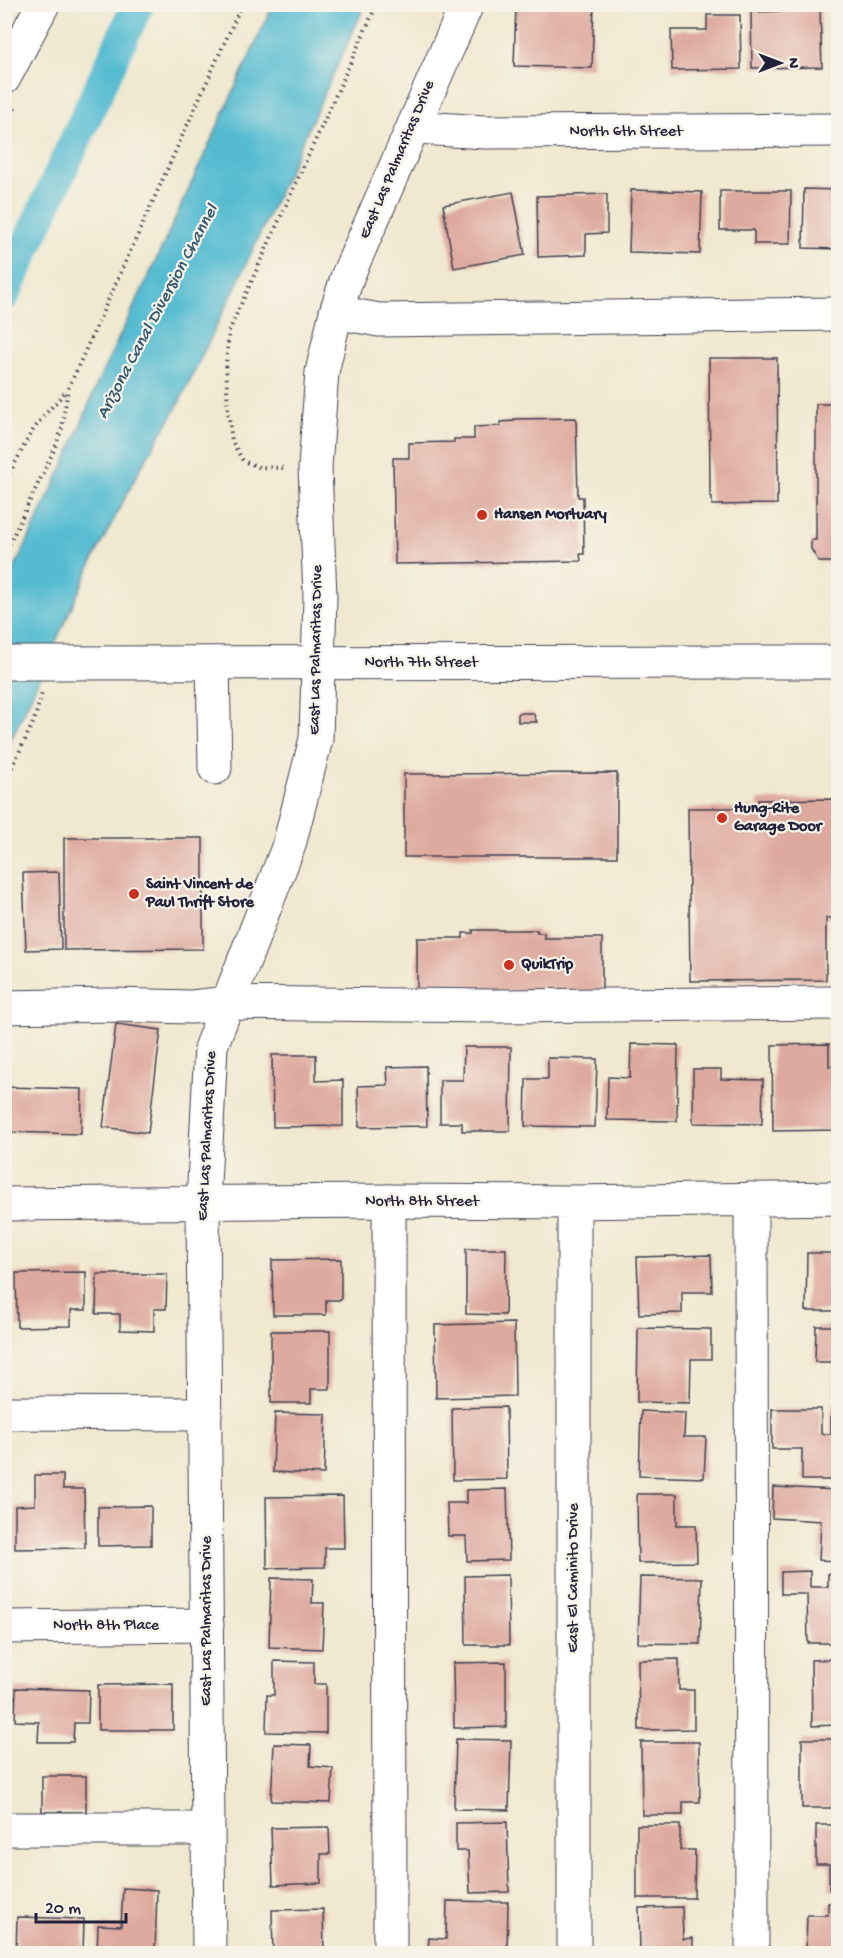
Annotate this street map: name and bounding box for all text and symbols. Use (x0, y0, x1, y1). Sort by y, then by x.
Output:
north arrow (750, 33, 810, 93)
text: N (782, 58, 801, 69)
street label: East Las Palmaritas Drive (356, 77, 440, 242)
street label: North 6th Street (569, 123, 684, 142)
water label: Arizona Canal Diversion Channel (93, 201, 224, 423)
place label: Hansen Mortuary (494, 506, 607, 525)
marker: Hansen Mortuary (475, 508, 489, 522)
street label: East Las Palmaritas Drive (306, 564, 328, 735)
street label: North 7th Street (364, 654, 479, 673)
place label: Hung-Rite Garage Door (734, 800, 824, 837)
marker: Hung-Rite Garage Door (715, 811, 729, 825)
place label: Saint Vincent de Paul Thrift Store (145, 876, 255, 913)
marker: Saint Vincent de Paul Thrift Store (127, 887, 141, 901)
place label: QuikTrip (521, 956, 573, 975)
marker: QuikTrip (502, 958, 516, 972)
street label: East Las Palmaritas Drive (194, 1050, 222, 1221)
street label: North 8th Street (365, 1193, 480, 1212)
street label: East El Caminito Drive (565, 1503, 584, 1653)
street label: East Las Palmaritas Drive (198, 1535, 217, 1706)
street label: North 8th Place (53, 1617, 160, 1636)
scale bar (36, 1886, 126, 1924)
text: 20 m (45, 1899, 81, 1920)

